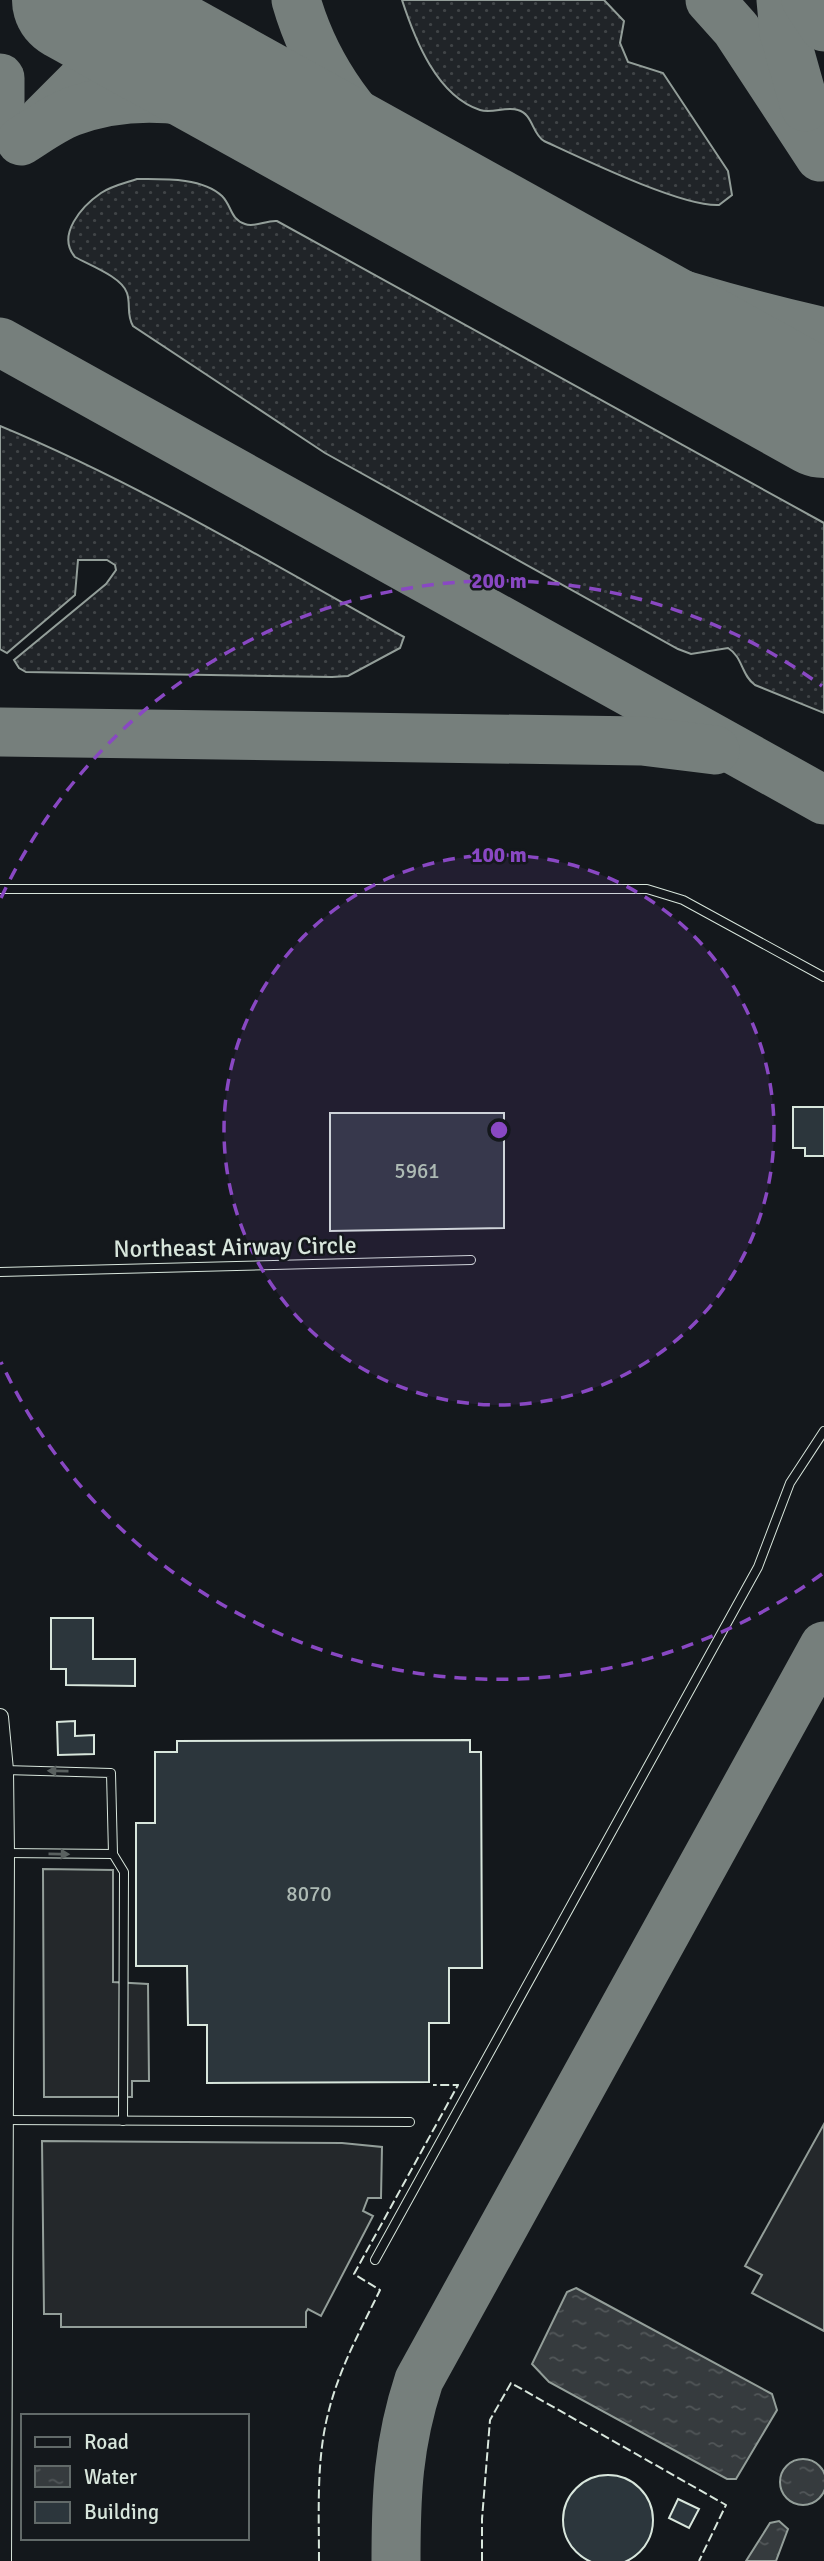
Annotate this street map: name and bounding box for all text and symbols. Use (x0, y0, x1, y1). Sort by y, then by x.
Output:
text: 200 m (471, 568, 527, 594)
text: 100 m (471, 842, 527, 868)
centre of rings (487, 1118, 511, 1142)
house number: 5961 (394, 1158, 440, 1184)
street label: Northeast Airway Circle (113, 1230, 357, 1264)
one-way arrow (47, 1765, 69, 1777)
one-way arrow (48, 1848, 70, 1860)
house number: 8070 (286, 1881, 332, 1907)
legend (21, 2414, 248, 2540)
text: Road (84, 2429, 129, 2455)
text: Water (84, 2464, 137, 2490)
text: Building (84, 2499, 159, 2525)

